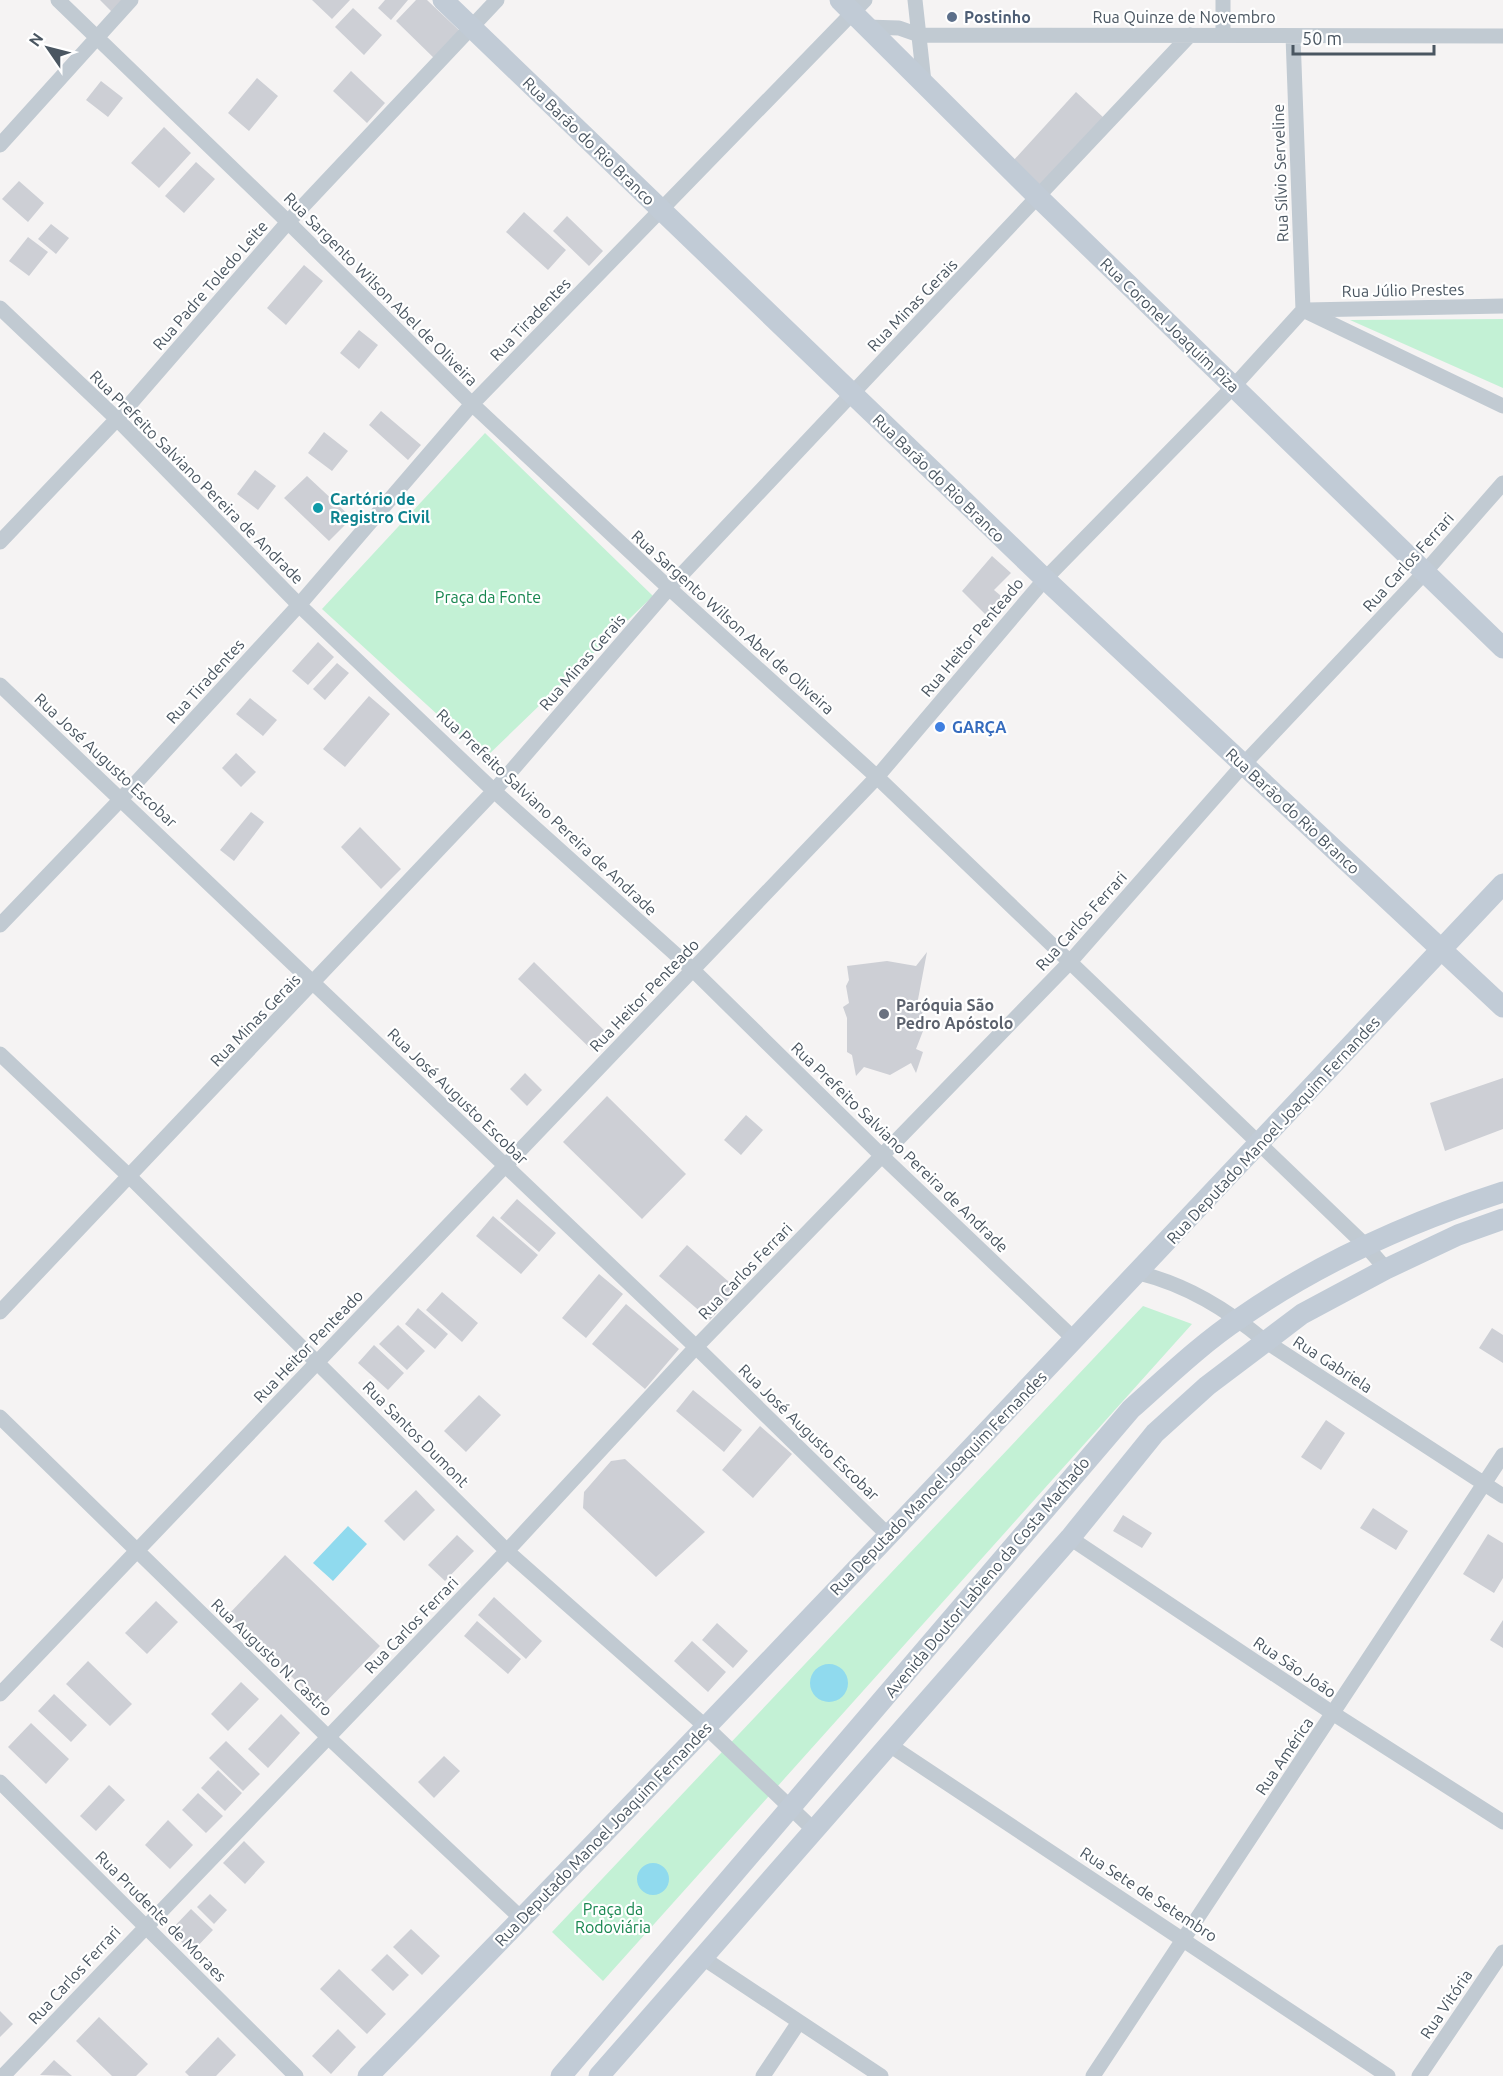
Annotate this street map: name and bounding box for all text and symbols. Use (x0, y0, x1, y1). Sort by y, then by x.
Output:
place label: Postinho (964, 8, 1031, 26)
street label: Rua Quinze de Novembro (1092, 8, 1276, 26)
marker: Postinho (945, 10, 959, 24)
north arrow (18, 18, 78, 78)
scale bar (1293, 18, 1434, 56)
text: 50 m (1302, 28, 1342, 48)
text: N (25, 29, 47, 49)
street label: Rua Barão do Rio Branco (519, 73, 659, 209)
street label: Rua Sílvio Serveline (1269, 104, 1291, 242)
street label: Rua Sargento Wilson Abel de Oliveira (281, 189, 481, 389)
street label: Rua Padre Toledo Leite (149, 217, 271, 353)
street label: Rua Coronel Joaquim Piza (1097, 254, 1243, 396)
street label: Rua Minas Gerais (863, 255, 961, 355)
street label: Rua Tiradentes (486, 274, 574, 364)
street label: Rua Júlio Prestes (1342, 280, 1464, 300)
street label: Rua Prefeito Salviano Pereira de Andrade (87, 367, 307, 587)
street label: Rua Barão do Rio Branco (869, 410, 1009, 546)
place label: Cartório de Registro Civil (330, 490, 430, 526)
marker: Cartório de Registro Civil (311, 501, 325, 515)
street label: Rua Carlos Ferrari (1359, 509, 1457, 615)
street label: Rua Sargento Wilson Abel de Oliveira (628, 526, 838, 718)
street label: Rua Heitor Penteado (917, 574, 1027, 700)
park label: Praça da Fonte (435, 588, 541, 606)
street label: Rua Minas Gerais (535, 610, 629, 714)
street label: Rua Tiradentes (162, 635, 248, 727)
street label: Rua José Augusto Escobar (31, 689, 181, 831)
street label: Rua Prefeito Salviano Pereira de Andrade (433, 705, 661, 919)
place label: GARÇA (952, 718, 1007, 737)
marker: GARÇA (933, 720, 947, 734)
street label: Rua Barão do Rio Branco (1222, 744, 1364, 878)
street label: Rua Carlos Ferrari (1032, 868, 1130, 974)
street label: Rua Heitor Penteado (586, 935, 702, 1055)
street label: Rua Minas Gerais (206, 970, 304, 1070)
place label: Paróquia São Pedro Apóstolo (896, 996, 1013, 1032)
marker: Paróquia São Pedro Apóstolo (877, 1007, 891, 1021)
street label: Rua Deputado Manoel Joaquim Fernandes (1163, 1013, 1383, 1247)
street label: Rua José Augusto Escobar (384, 1024, 532, 1168)
street label: Rua Prefeito Salviano Pereira de Andrade (788, 1038, 1012, 1256)
street label: Rua Carlos Ferrari (694, 1219, 796, 1323)
street label: Rua Heitor Penteado (250, 1286, 366, 1406)
street label: Rua Gabriela (1290, 1332, 1376, 1396)
street label: Rua José Augusto Escobar (735, 1360, 883, 1504)
street label: Rua Deputado Manoel Joaquim Fernandes (826, 1367, 1050, 1599)
street label: Rua Santos Dumont (359, 1377, 473, 1491)
street label: Avenida Doutor Labieno da Costa Machado (881, 1453, 1093, 1701)
street label: Rua Carlos Ferrari (360, 1573, 462, 1677)
street label: Rua Augusto N. Castro (208, 1595, 336, 1719)
street label: Rua São João (1250, 1633, 1340, 1701)
street label: Rua América (1251, 1714, 1317, 1798)
street label: Rua Deputado Manoel Joaquim Fernandes (491, 1718, 715, 1950)
street label: Rua Sete de Setembro (1077, 1843, 1221, 1945)
street label: Rua Prudente de Moraes (92, 1847, 230, 1985)
park label: Praça da Rodoviária (575, 1900, 651, 1936)
street label: Rua Carlos Ferrari (24, 1922, 124, 2028)
street label: Rua Vitória (1416, 1966, 1476, 2042)

